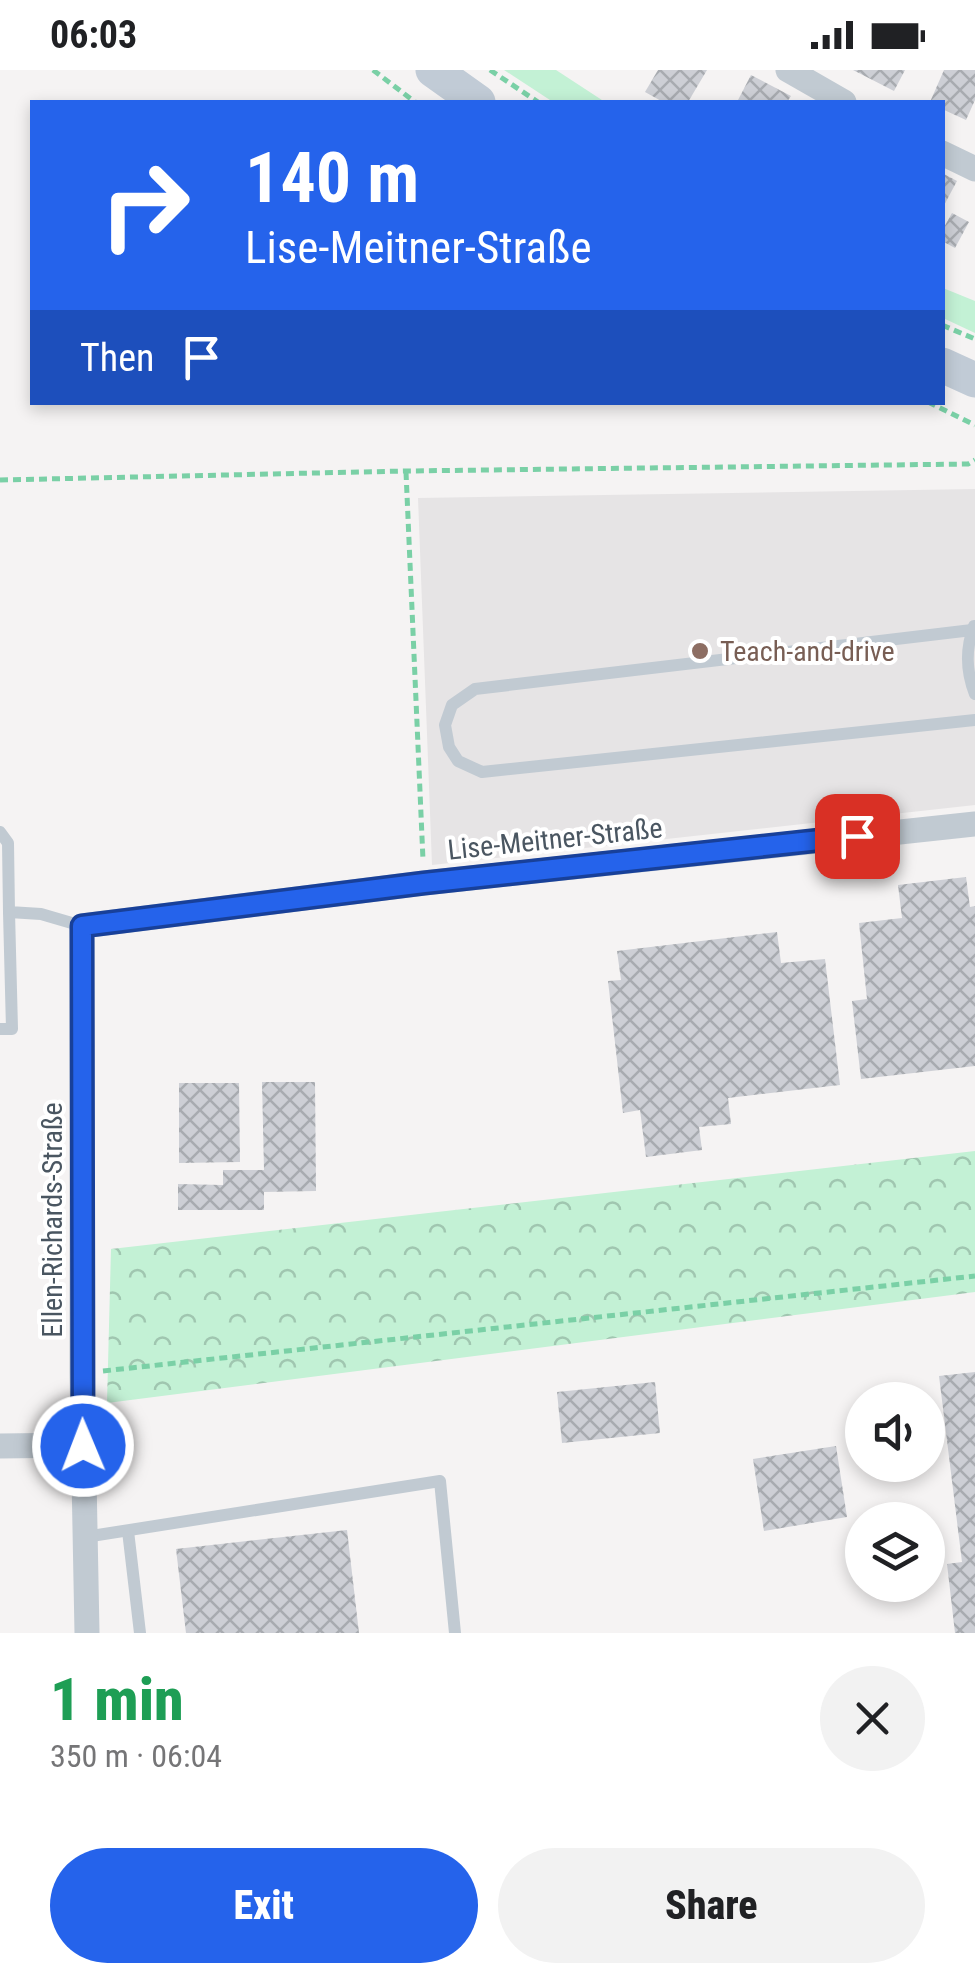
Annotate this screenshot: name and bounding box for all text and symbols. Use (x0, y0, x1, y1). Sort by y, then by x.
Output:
text: 06:03 (50, 13, 137, 57)
text: 140 m (245, 137, 419, 219)
icon: right (80, 140, 210, 270)
text: Lise-Meitner-Straße (245, 221, 592, 274)
icon: arrive (174, 330, 229, 385)
text: Then (80, 336, 154, 380)
place label: Teach-and-drive (720, 635, 895, 668)
marker: Teach-and-drive (689, 640, 711, 662)
pin (815, 794, 900, 879)
icon: arrive (830, 809, 885, 864)
street label: Lise-Meitner-Straße (446, 811, 664, 867)
street label: Ellen-Richards-Straße (36, 1102, 69, 1338)
map controls (845, 1382, 945, 1602)
button: sound (845, 1382, 945, 1482)
position arrow (31, 1394, 135, 1498)
button: layers (845, 1502, 945, 1602)
text: 1 min (50, 1664, 184, 1735)
button: close (820, 1666, 925, 1771)
text: 350 m · 06:04 (50, 1737, 222, 1775)
button: Exit (50, 1848, 478, 1963)
button: Share (498, 1848, 925, 1963)

